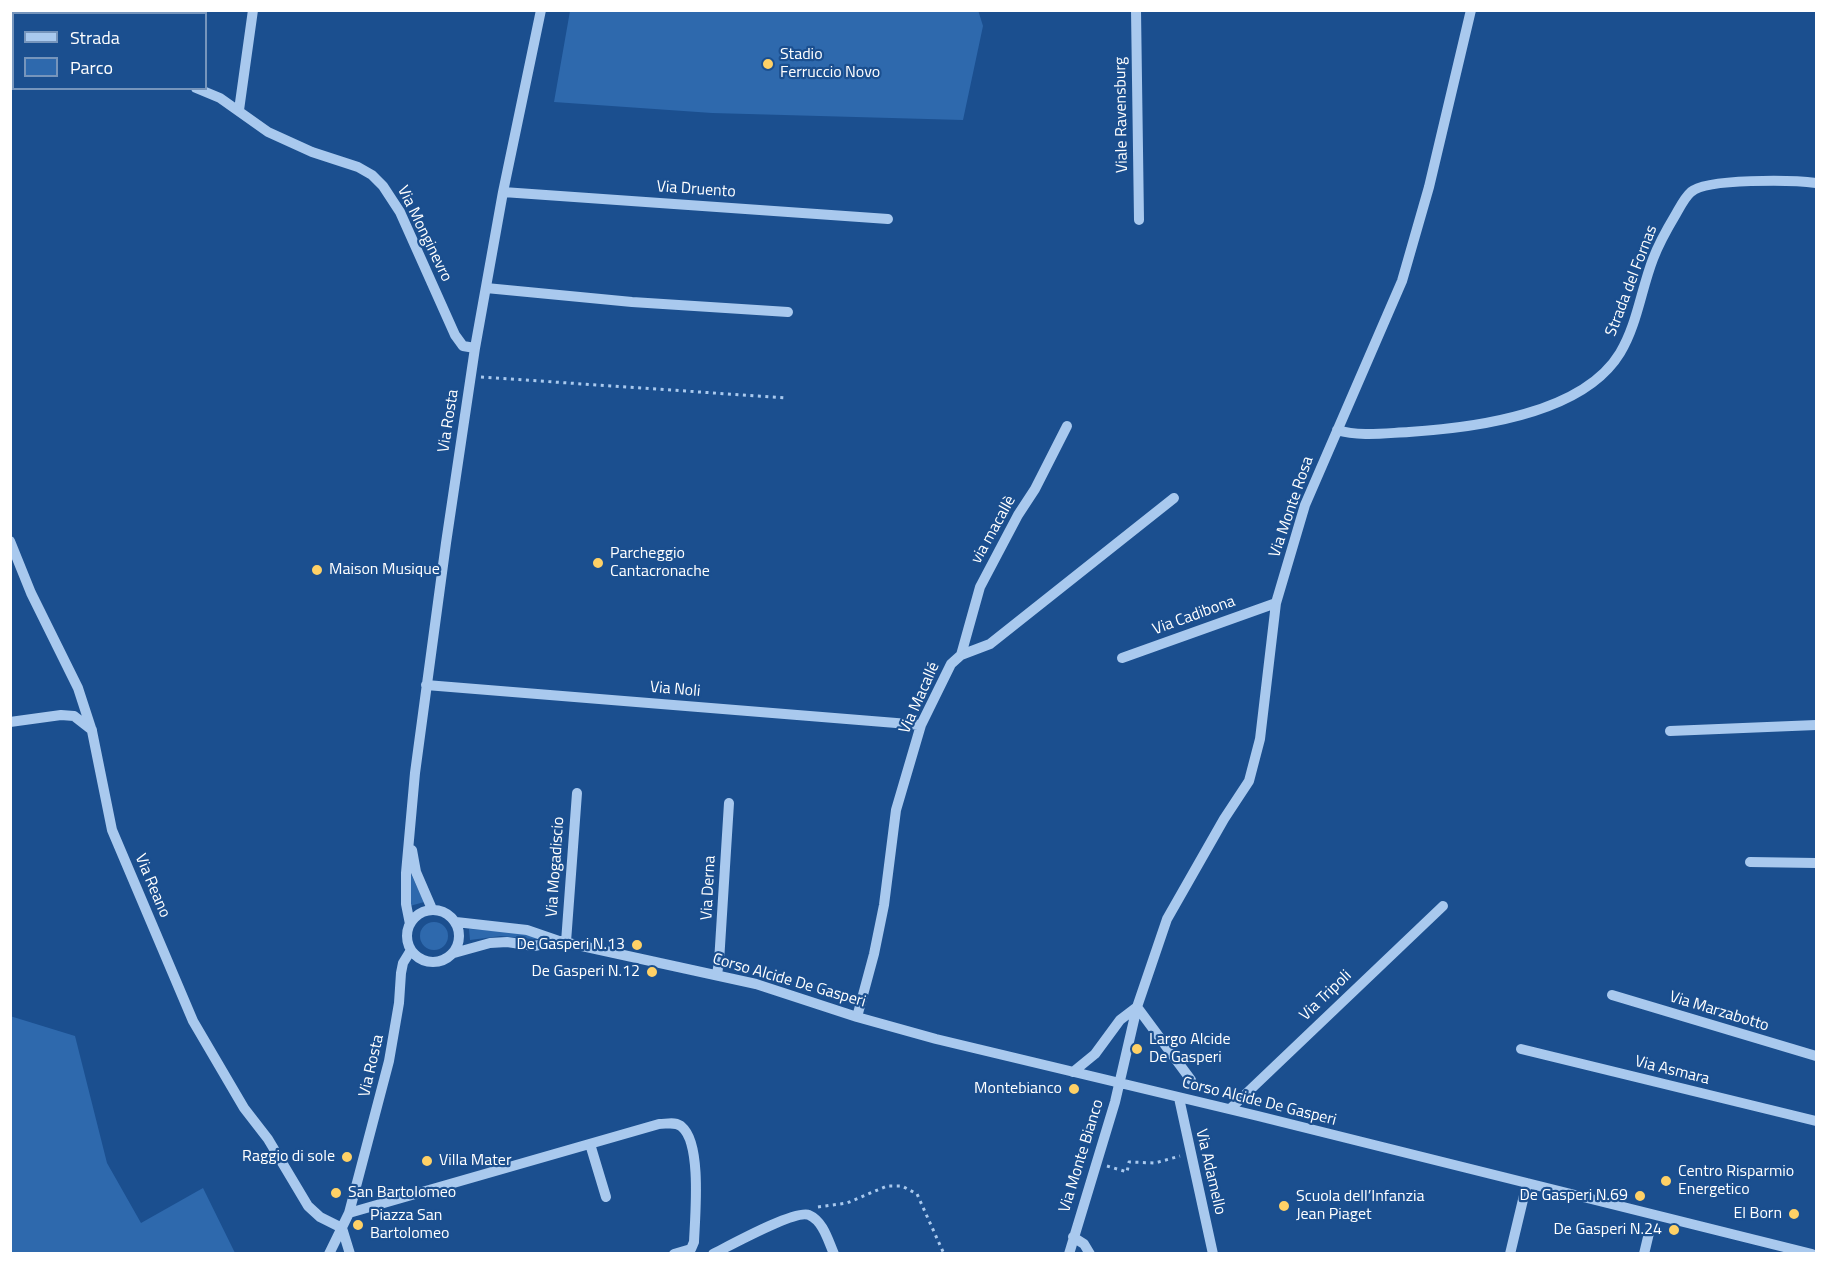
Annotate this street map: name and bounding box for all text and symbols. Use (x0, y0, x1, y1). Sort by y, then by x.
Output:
legend (12, 12, 207, 90)
text: Strada (70, 24, 120, 51)
place label: Stadio Ferruccio Novo (780, 45, 880, 83)
text: Parco (70, 54, 113, 81)
marker: Stadio Ferruccio Novo (761, 57, 775, 71)
street label: Viale Ravensburg (1111, 57, 1133, 173)
street label: Via Druento (656, 178, 736, 202)
street label: Via Monginevro (392, 183, 456, 285)
street label: Strada del Fornas (1602, 223, 1662, 339)
street label: Via Rosta (435, 388, 463, 454)
street label: Via Monte Rosa (1266, 454, 1318, 560)
street label: via macallè (968, 493, 1020, 567)
place label: Parcheggio Cantacronache (610, 544, 710, 582)
marker: Parcheggio Cantacronache (591, 556, 605, 570)
place label: Maison Musique (329, 560, 440, 580)
marker: Maison Musique (310, 563, 324, 577)
street label: Via Cadibona (1150, 592, 1238, 640)
street label: Via Macallé (896, 659, 944, 737)
street label: Via Noli (649, 678, 701, 702)
street label: Via Mogadiscio (543, 816, 569, 918)
street label: Via Reano (130, 851, 174, 921)
street label: Via Derna (698, 855, 720, 921)
place label: De Gasperi N.13 (517, 935, 625, 955)
marker: De Gasperi N.13 (630, 938, 644, 952)
street label: Corso Alcide De Gasperi (710, 950, 868, 1012)
place label: De Gasperi N.12 (532, 962, 640, 982)
marker: De Gasperi N.12 (645, 965, 659, 979)
street label: Via Tripoli (1296, 967, 1356, 1025)
street label: Via Marzabotto (1667, 988, 1771, 1036)
place label: Largo Alcide De Gasperi (1149, 1030, 1231, 1068)
street label: Via Rosta (355, 1033, 389, 1099)
marker: Largo Alcide De Gasperi (1130, 1042, 1144, 1056)
street label: Via Asmara (1633, 1052, 1711, 1090)
street label: Corso Alcide De Gasperi (1180, 1074, 1338, 1130)
place label: Montebianco (974, 1079, 1062, 1099)
marker: Montebianco (1067, 1082, 1081, 1096)
street label: Via Monte Bianco (1056, 1097, 1108, 1215)
street label: Via Adamello (1191, 1127, 1229, 1217)
place label: Raggio di sole (242, 1147, 335, 1167)
marker: Raggio di sole (340, 1150, 354, 1164)
place label: Villa Mater (439, 1151, 511, 1171)
marker: Villa Mater (420, 1154, 434, 1168)
place label: Centro Risparmio Energetico (1678, 1162, 1794, 1200)
marker: Centro Risparmio Energetico (1659, 1174, 1673, 1188)
place label: San Bartolomeo (348, 1183, 456, 1203)
marker: San Bartolomeo (329, 1186, 343, 1200)
place label: De Gasperi N.69 (1520, 1186, 1628, 1206)
place label: Scuola dell’Infanzia Jean Piaget (1296, 1187, 1424, 1225)
marker: De Gasperi N.69 (1633, 1189, 1647, 1203)
marker: Scuola dell’Infanzia Jean Piaget (1277, 1199, 1291, 1213)
place label: El Born (1734, 1204, 1782, 1224)
place label: Piazza San Bartolomeo (370, 1206, 450, 1244)
marker: El Born (1787, 1207, 1801, 1221)
marker: Piazza San Bartolomeo (351, 1218, 365, 1232)
place label: De Gasperi N.24 (1554, 1220, 1662, 1240)
marker: De Gasperi N.24 (1667, 1223, 1681, 1237)

